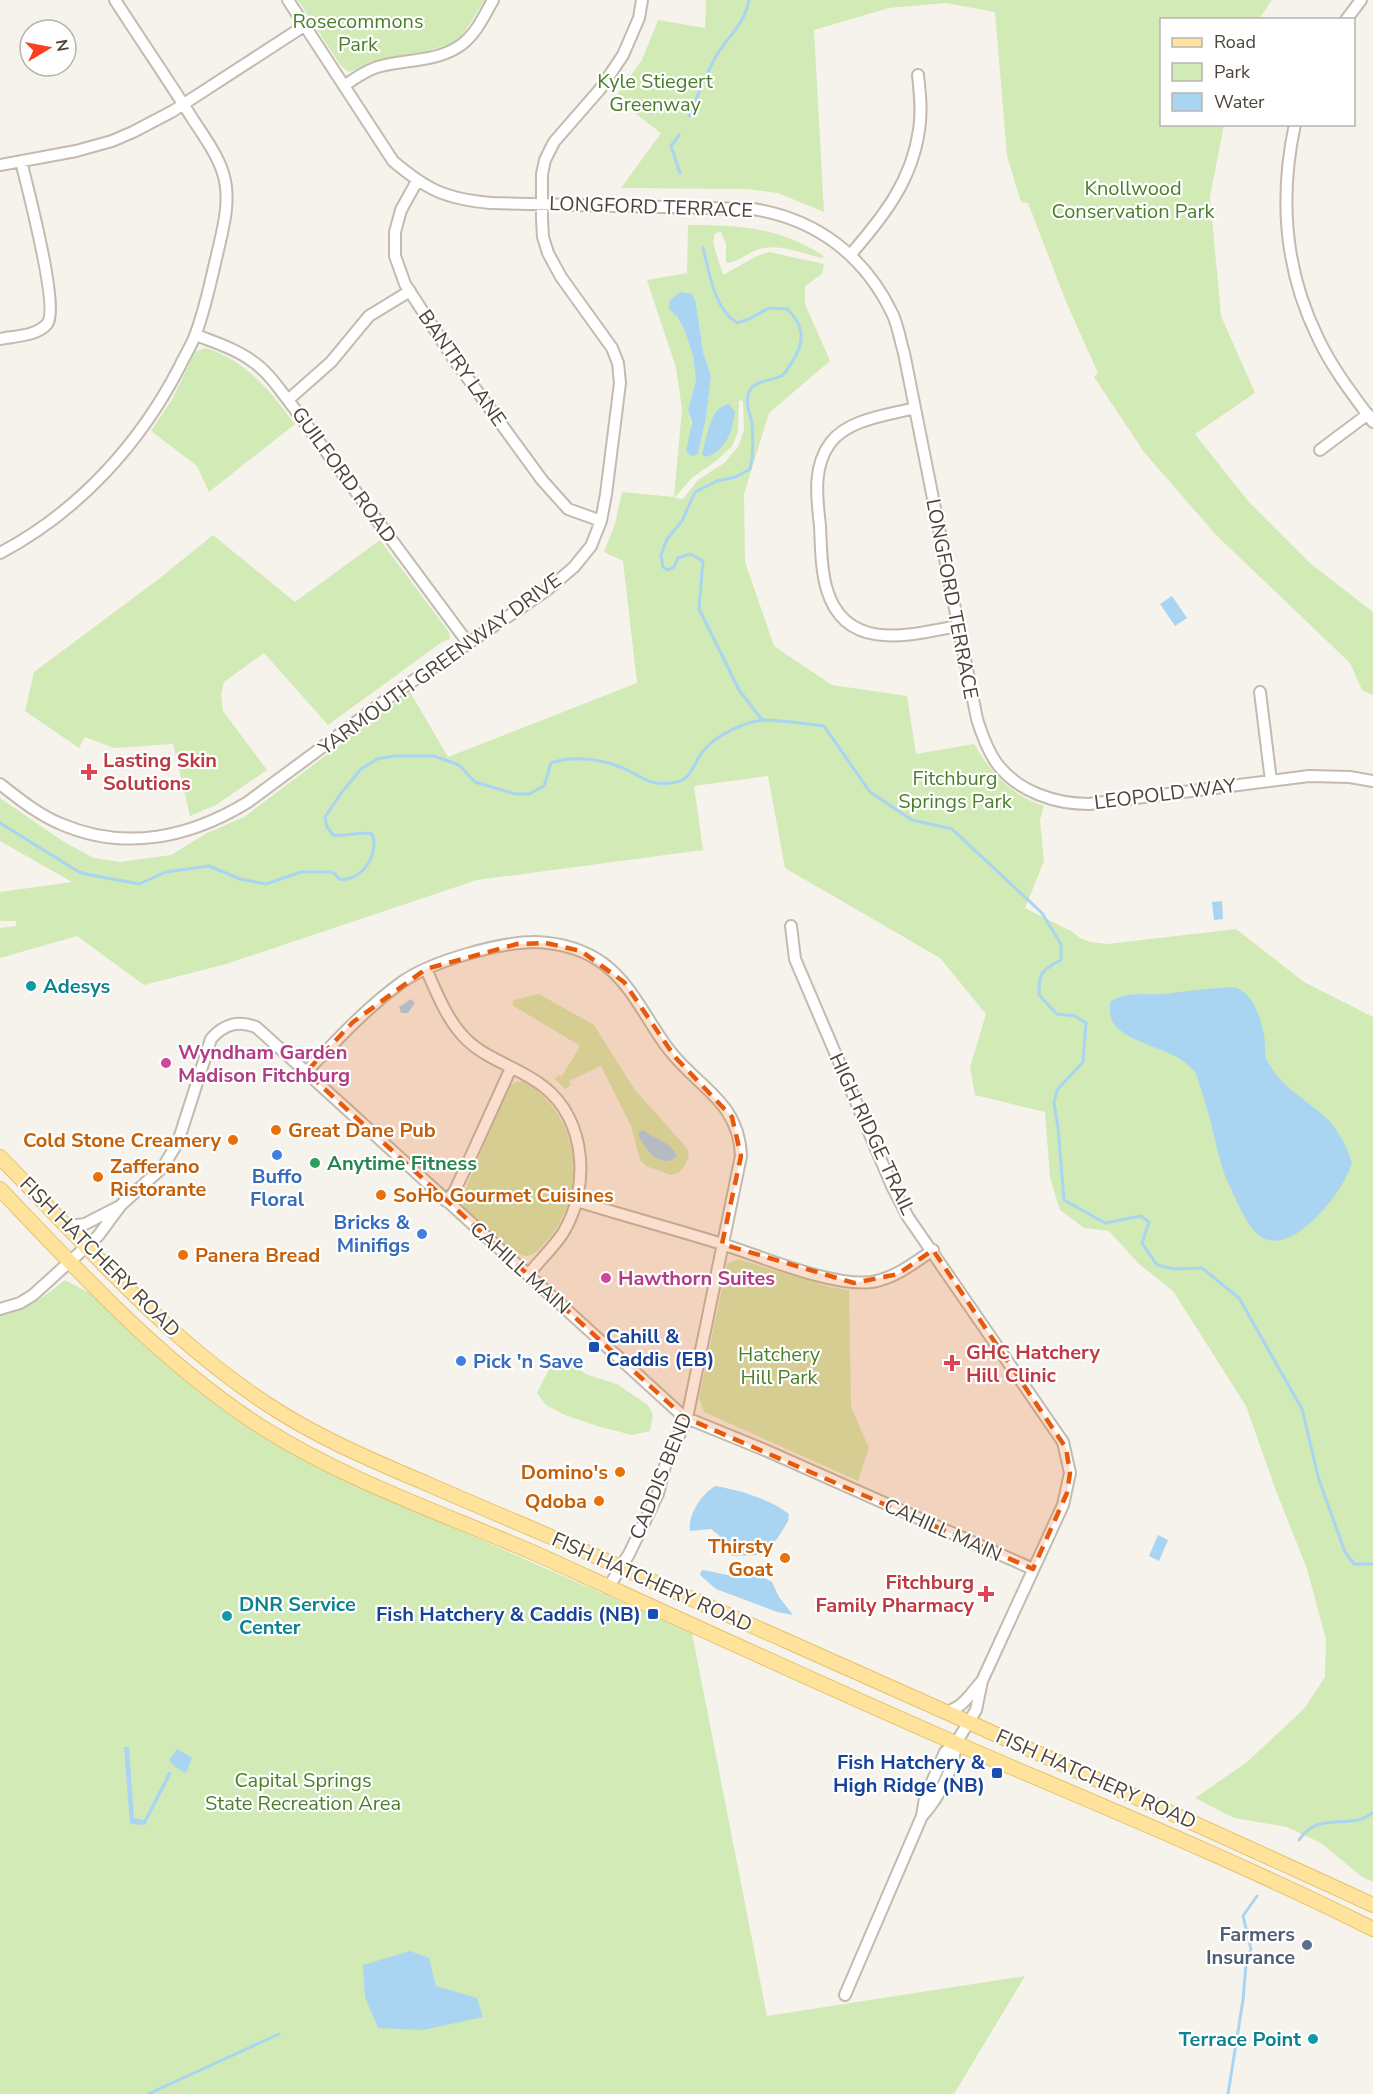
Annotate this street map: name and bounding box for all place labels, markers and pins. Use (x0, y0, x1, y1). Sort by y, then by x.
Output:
place label: Lasting Skin Solutions (103, 747, 217, 797)
marker: Lasting Skin Solutions (80, 763, 98, 781)
place label: Adesys (43, 973, 110, 1000)
marker: Adesys (24, 979, 38, 993)
place label: Wyndham Garden Madison Fitchburg (178, 1039, 350, 1089)
marker: Wyndham Garden Madison Fitchburg (159, 1056, 173, 1070)
place label: Great Dane Pub (288, 1117, 436, 1144)
marker: Great Dane Pub (269, 1123, 283, 1137)
place label: Cold Stone Creamery (23, 1127, 221, 1154)
marker: Cold Stone Creamery (226, 1133, 240, 1147)
marker: Buffo Floral (270, 1148, 284, 1162)
place label: Anytime Fitness (327, 1150, 477, 1177)
place label: Zafferano Ristorante (110, 1153, 207, 1203)
marker: Anytime Fitness (308, 1156, 322, 1170)
place label: Buffo Floral (250, 1163, 305, 1213)
marker: Zafferano Ristorante (91, 1170, 105, 1184)
place label: SoHo Gourmet Cuisines (393, 1182, 614, 1209)
marker: SoHo Gourmet Cuisines (374, 1188, 388, 1202)
place label: Bricks & Minifigs (334, 1209, 410, 1259)
marker: Bricks & Minifigs (415, 1227, 429, 1241)
place label: Panera Bread (195, 1242, 320, 1269)
marker: Panera Bread (176, 1248, 190, 1262)
place label: Hawthorn Suites (618, 1265, 775, 1292)
marker: Hawthorn Suites (599, 1271, 613, 1285)
place label: Cahill & Caddis (EB) (606, 1323, 714, 1373)
place label: GHC Hatchery Hill Clinic (966, 1339, 1101, 1389)
marker: Cahill & Caddis (EB) (587, 1340, 601, 1354)
place label: Pick 'n Save (473, 1348, 583, 1375)
marker: Pick 'n Save (454, 1354, 468, 1368)
marker: GHC Hatchery Hill Clinic (943, 1354, 961, 1372)
place label: Domino's (521, 1459, 608, 1486)
marker: Domino's (613, 1465, 627, 1479)
place label: Qdoba (525, 1488, 587, 1515)
marker: Qdoba (592, 1494, 606, 1508)
place label: Thirsty Goat (708, 1533, 773, 1583)
marker: Thirsty Goat (778, 1551, 792, 1565)
place label: Fitchburg Family Pharmacy (815, 1569, 974, 1619)
marker: Fitchburg Family Pharmacy (979, 1587, 993, 1601)
place label: DNR Service Center (239, 1591, 356, 1641)
place label: Fish Hatchery & Caddis (NB) (376, 1601, 641, 1628)
marker: Fish Hatchery & Caddis (NB) (646, 1607, 660, 1621)
marker: DNR Service Center (220, 1609, 234, 1623)
place label: Fish Hatchery & High Ridge (NB) (833, 1749, 985, 1799)
marker: Fish Hatchery & High Ridge (NB) (990, 1766, 1004, 1780)
place label: Farmers Insurance (1206, 1921, 1295, 1971)
marker: Farmers Insurance (1300, 1938, 1314, 1952)
place label: Terrace Point (1179, 2026, 1301, 2053)
marker: Terrace Point (1306, 2032, 1320, 2046)

